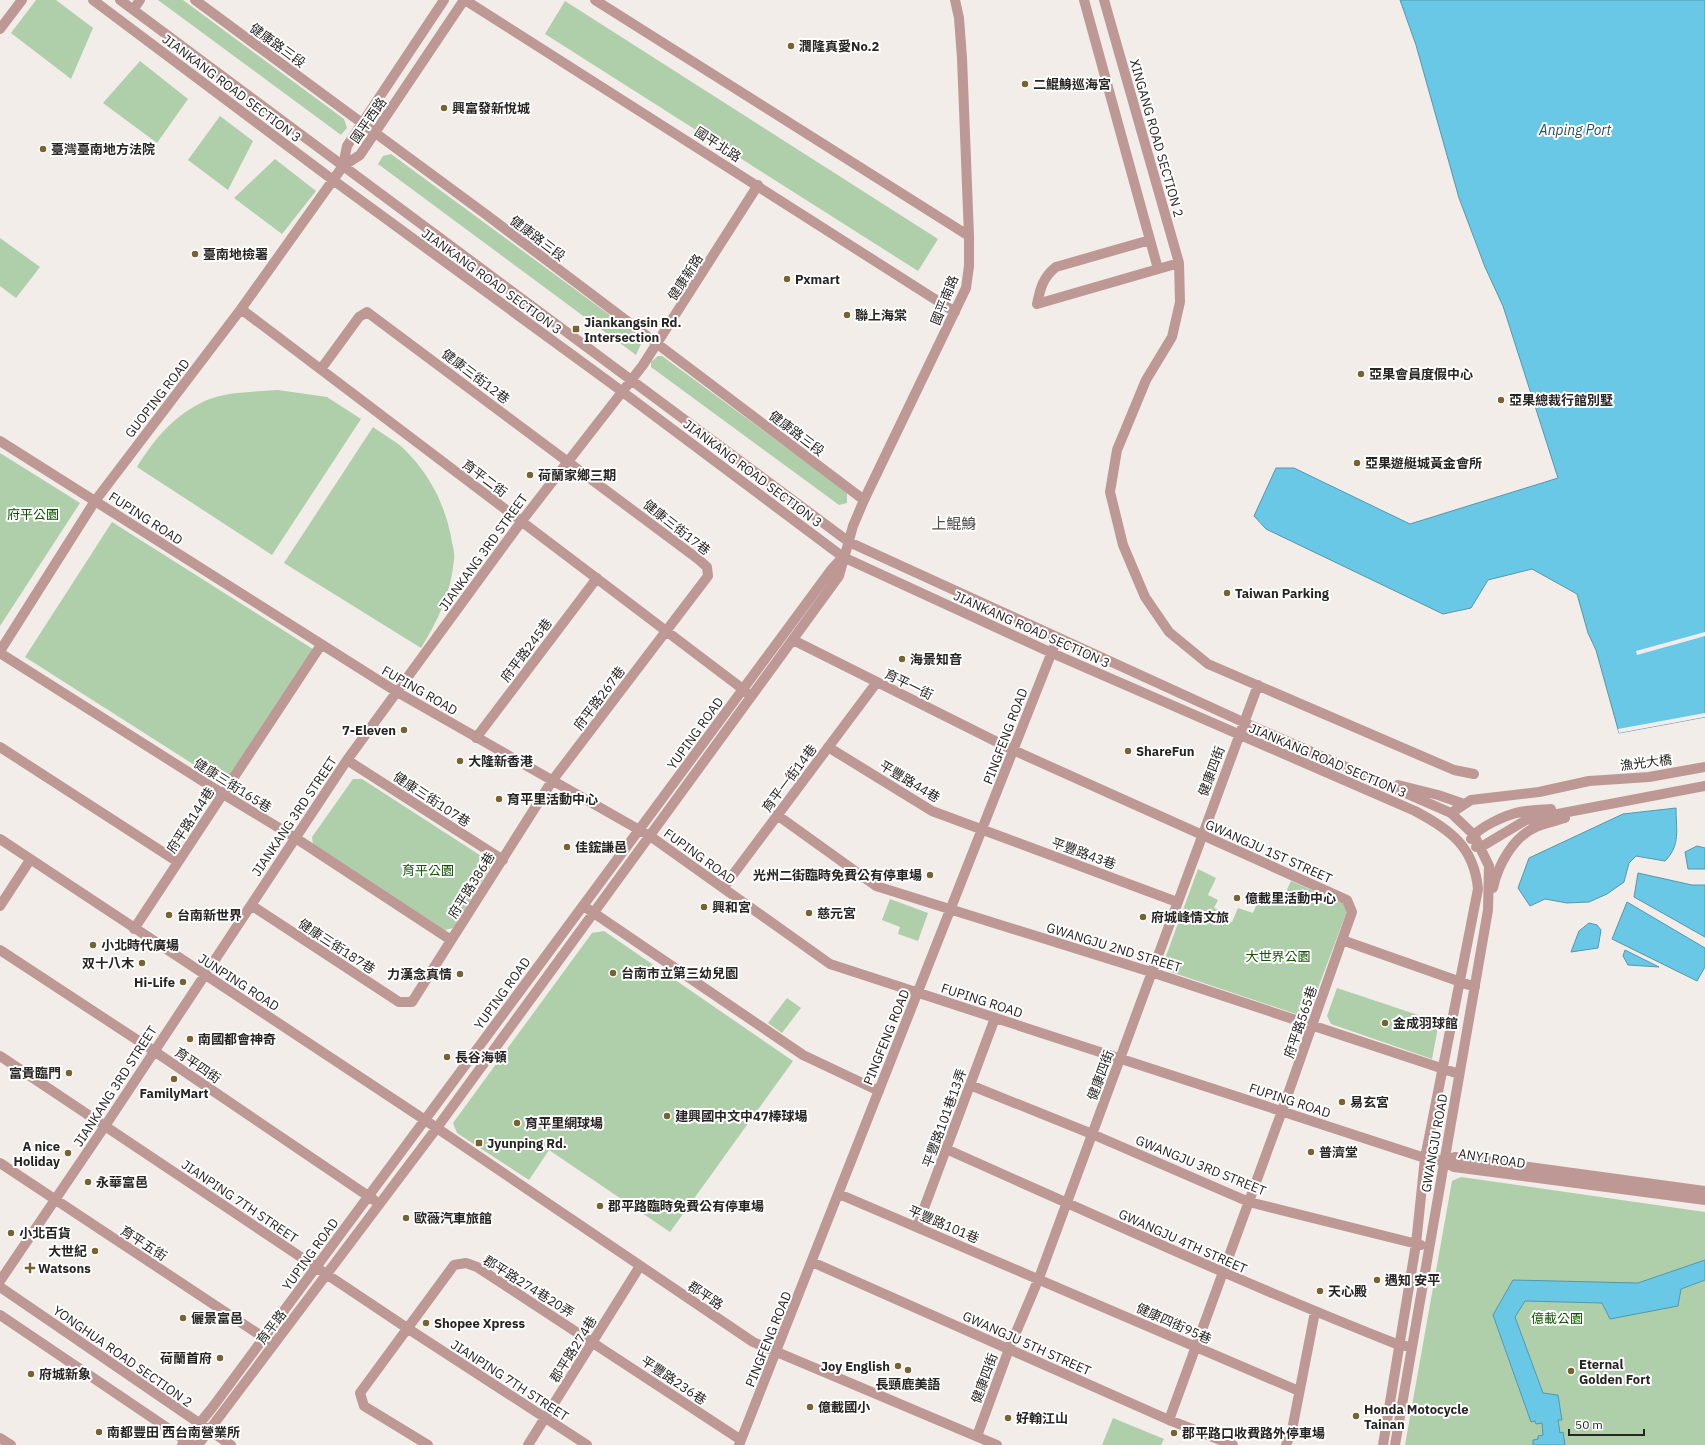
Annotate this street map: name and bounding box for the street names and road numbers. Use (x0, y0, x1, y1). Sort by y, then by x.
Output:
street label: 健康路三段 (246, 19, 309, 71)
street label: JIANKANG ROAD SECTION 3 (159, 31, 305, 146)
street label: XINGANG ROAD SECTION 2 (1126, 57, 1187, 219)
street label: 國平西路 (347, 94, 390, 146)
street label: 國平北路 (691, 123, 744, 166)
street label: 健康路三段 (507, 212, 569, 265)
street label: JIANKANG ROAD SECTION 3 (418, 225, 565, 338)
street label: 健康新路 (664, 251, 707, 304)
street label: 國平南路 (927, 273, 962, 327)
street label: 健康三街12巷 (438, 345, 513, 407)
street label: GUOPING ROAD (121, 355, 194, 441)
street label: 健康路三段 (766, 407, 828, 460)
street label: JIANKANG ROAD SECTION 3 (680, 416, 826, 531)
street label: 育平二街 (459, 456, 511, 501)
street label: FUPING ROAD (106, 488, 186, 549)
street label: JIANKANG 3RD STREET (435, 490, 532, 614)
street label: 健康三街17巷 (640, 496, 714, 559)
street label: JIANKANG ROAD SECTION 3 (951, 587, 1113, 672)
street label: 府平路245巷 (497, 615, 556, 686)
street label: FUPING ROAD (379, 662, 461, 719)
street label: 府平路267巷 (570, 663, 629, 734)
street label: 育平一街 (882, 665, 936, 703)
street label: PINGFENG ROAD (979, 686, 1032, 787)
street label: YUPING ROAD (664, 694, 727, 773)
street label: JIANKANG ROAD SECTION 3 (1246, 720, 1409, 801)
street label: 育平一街14巷 (758, 741, 820, 816)
street label: 健康四街 (1195, 744, 1228, 799)
street label: 漁光大橋 (1619, 751, 1673, 774)
street label: JIANKANG 3RD STREET (248, 753, 341, 879)
street label: 健康三街165巷 (191, 755, 275, 816)
street label: 平豐路44巷 (876, 757, 943, 806)
street label: 健康三街107巷 (390, 768, 473, 831)
street label: 府平路144巷 (163, 784, 218, 857)
street label: GWANGJU 1ST STREET (1203, 816, 1335, 887)
street label: FUPING ROAD (660, 825, 739, 888)
street label: 平豐路43巷 (1049, 834, 1119, 873)
street label: 府平路386巷 (444, 849, 499, 922)
street label: 健康三街187巷 (295, 915, 378, 978)
street label: GWANGJU 2ND STREET (1044, 919, 1184, 976)
street label: JUNPING ROAD (195, 950, 282, 1015)
street label: YUPING ROAD (471, 954, 534, 1033)
street label: FUPING ROAD (939, 979, 1025, 1022)
street label: 府平路565巷 (1280, 984, 1321, 1061)
street label: PINGFENG ROAD (860, 987, 913, 1088)
street label: JIANKANG 3RD STREET (70, 1022, 161, 1150)
street label: 育平四街 (171, 1044, 224, 1087)
street label: 健康四街 (1084, 1048, 1117, 1103)
street label: 平豐路101巷13弄 (919, 1066, 970, 1170)
street label: FUPING ROAD (1247, 1079, 1333, 1122)
street label: GWANGJU ROAD (1417, 1092, 1452, 1194)
street label: GWANGJU 3RD STREET (1133, 1132, 1269, 1200)
street label: ANYI ROAD (1457, 1145, 1527, 1172)
street label: JIANPING 7TH STREET (178, 1156, 302, 1247)
street label: 平豐路101巷 (906, 1202, 982, 1247)
street label: GWANGJU 4TH STREET (1116, 1205, 1250, 1278)
street label: YUPING ROAD (279, 1215, 342, 1294)
street label: 育平五街 (117, 1222, 170, 1265)
street label: 郡平路274巷20弄 (480, 1252, 577, 1321)
street label: 郡平路 (685, 1277, 727, 1313)
street label: PINGFENG ROAD (742, 1289, 795, 1390)
street label: 健康四街95巷 (1134, 1299, 1214, 1348)
street label: YONGHUA ROAD SECTION 2 (50, 1302, 196, 1411)
street label: 育平路 (253, 1307, 290, 1348)
street label: GWANGJU 5TH STREET (960, 1307, 1094, 1380)
street label: 郡平路274巷 (546, 1313, 601, 1386)
street label: JIANPING 7TH STREET (448, 1336, 572, 1425)
street label: 健康四街 (968, 1351, 1001, 1406)
street label: 平豐路236巷 (638, 1352, 710, 1409)

